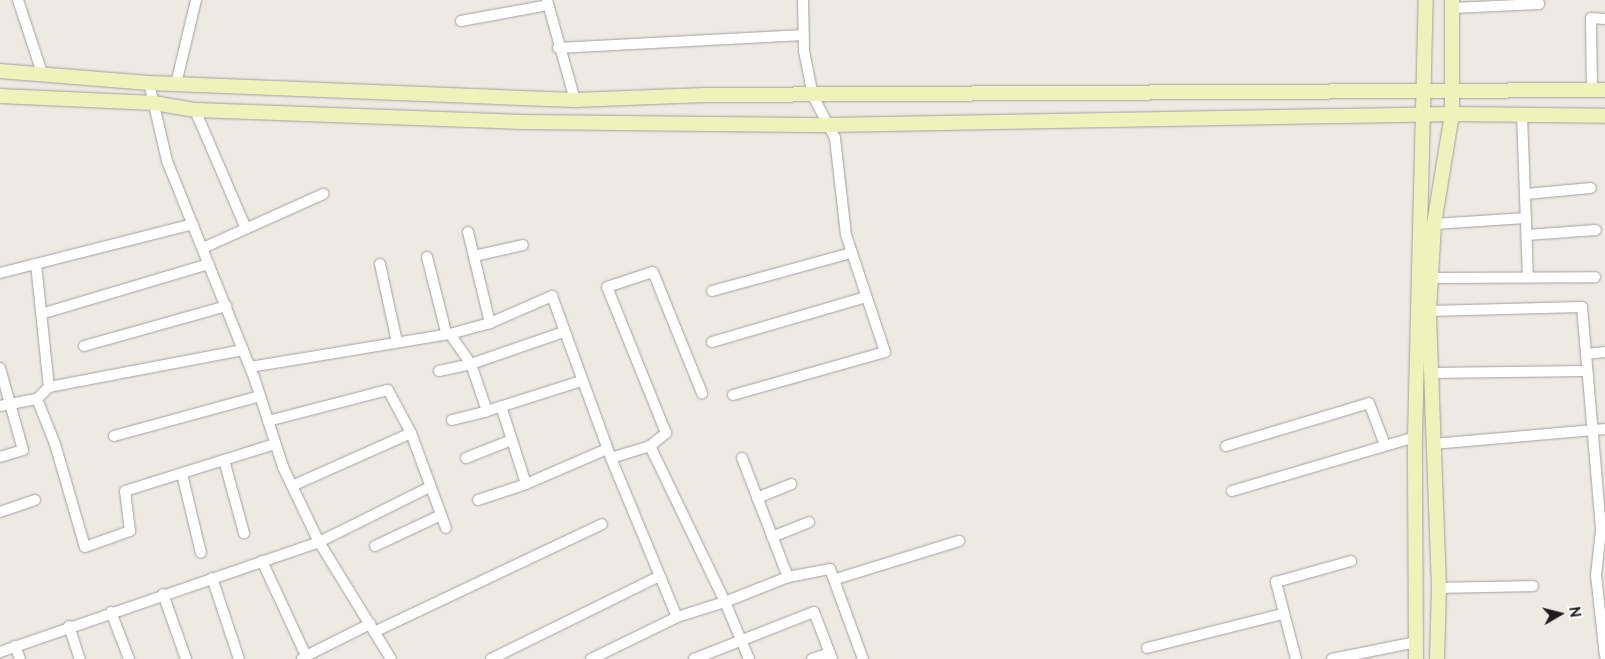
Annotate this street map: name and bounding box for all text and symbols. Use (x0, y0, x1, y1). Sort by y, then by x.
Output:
north arrow (1535, 589, 1585, 639)
text: N (1566, 606, 1584, 618)

